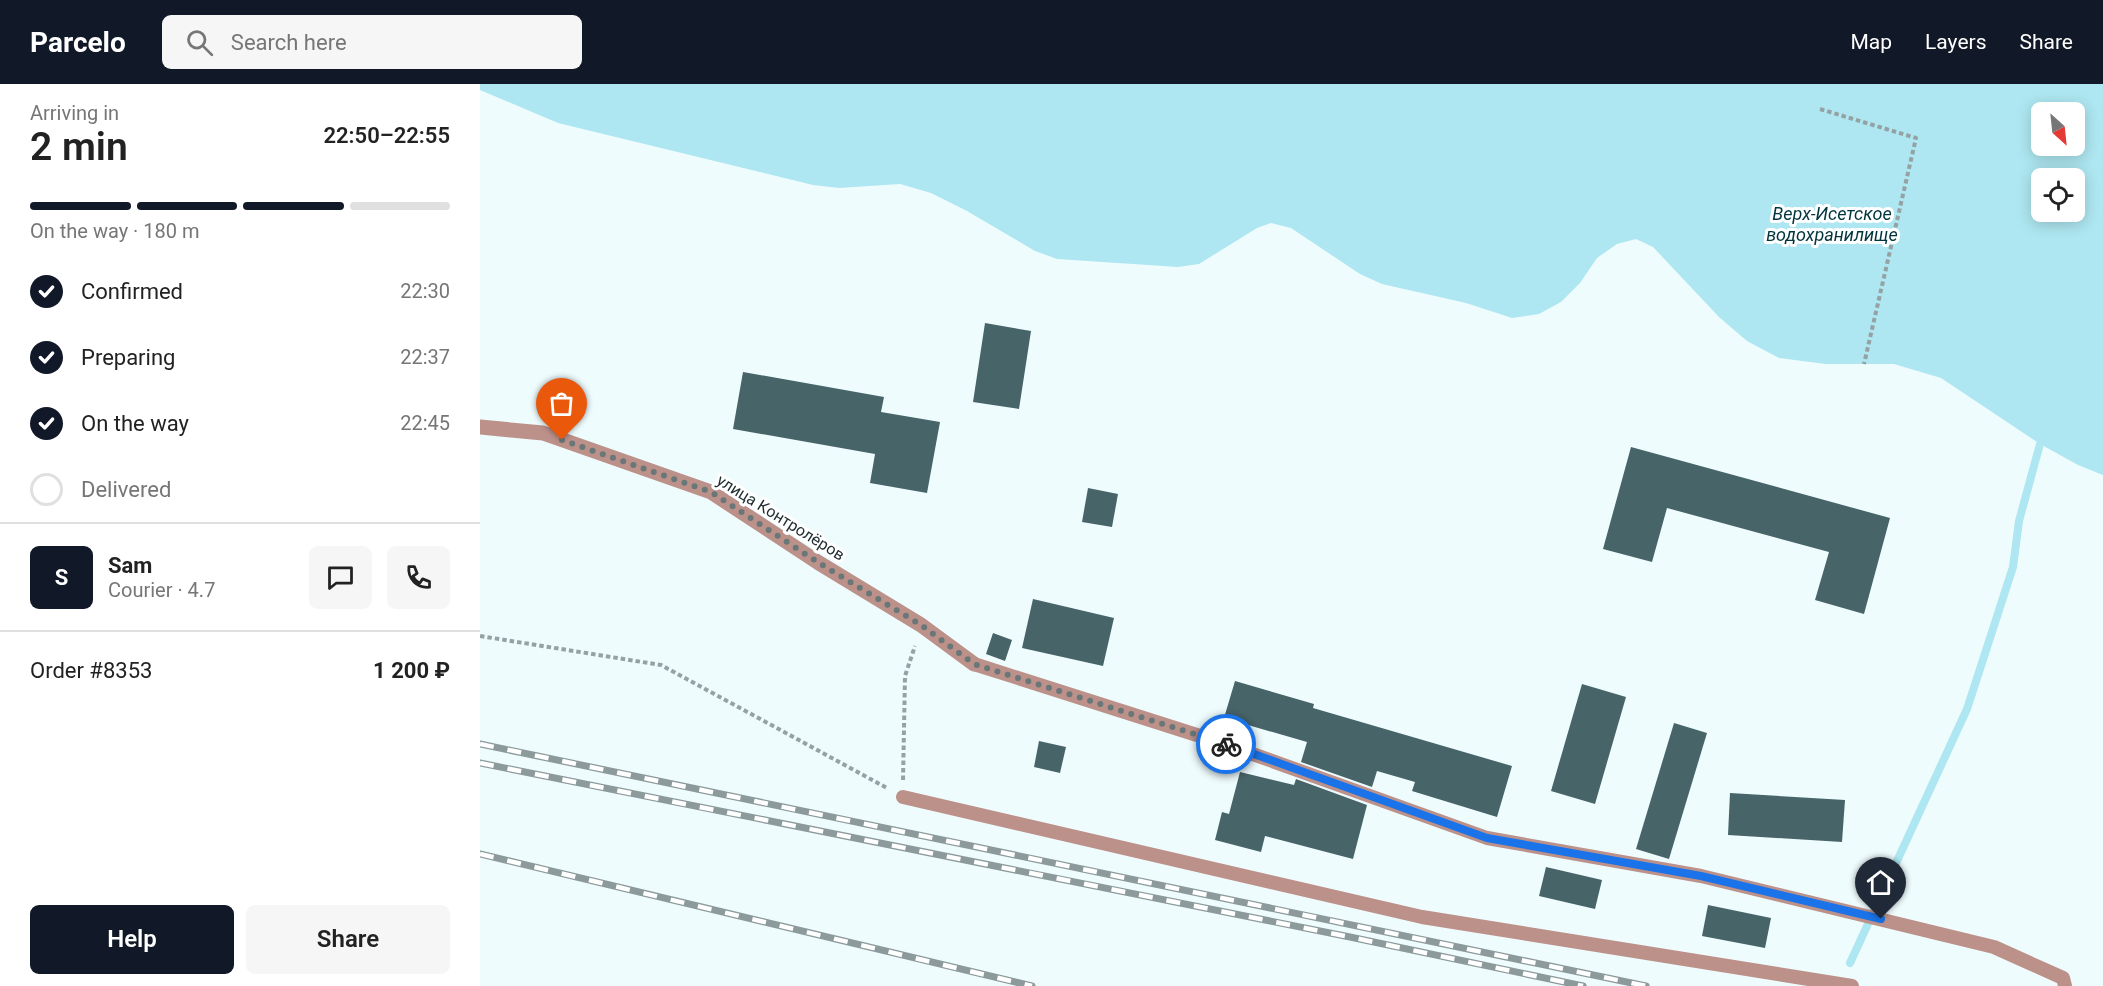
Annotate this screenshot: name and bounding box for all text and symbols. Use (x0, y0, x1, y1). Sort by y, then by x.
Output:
search box (162, 15, 582, 69)
text: Parcelo (30, 26, 126, 59)
icon: search (183, 26, 216, 59)
text: Search here (231, 30, 347, 55)
text: Map (1850, 30, 1892, 54)
text: Layers (1925, 30, 1986, 54)
text: Share (2019, 30, 2073, 54)
text: Arriving in (30, 101, 119, 125)
north arrow (2031, 102, 2085, 156)
map controls (2031, 102, 2085, 222)
text: 22:50–22:55 (323, 123, 450, 148)
text: 2 min (30, 124, 128, 170)
button: locate (2031, 168, 2085, 222)
water label: Верх-Исетское водохранилище (1766, 203, 1898, 245)
text: On the way · 180 m (30, 219, 199, 243)
icon: check (30, 275, 63, 308)
text: Confirmed (81, 279, 183, 304)
text: 22:30 (400, 279, 450, 303)
icon: check (30, 341, 63, 374)
text: Preparing (81, 345, 175, 370)
text: 22:37 (400, 345, 450, 369)
pin (536, 378, 587, 440)
icon: bag (545, 387, 578, 420)
icon: check (30, 407, 63, 440)
text: On the way (81, 411, 189, 436)
text: 22:45 (400, 411, 450, 435)
street label: улица Контролёров (713, 470, 848, 564)
text: Delivered (81, 477, 171, 502)
button: chat (309, 546, 372, 609)
button: phone (387, 546, 450, 609)
text: Sam (108, 553, 152, 578)
text: S (55, 565, 68, 590)
text: Courier · 4.7 (108, 578, 215, 602)
text: Order #8353 (30, 658, 152, 683)
text: 1 200 ₽ (373, 658, 450, 683)
courier (1196, 714, 1256, 774)
icon: bike (1210, 728, 1243, 761)
pin (1855, 857, 1906, 919)
icon: home (1864, 866, 1897, 899)
button: Help (30, 905, 234, 974)
button: Share (246, 905, 450, 974)

